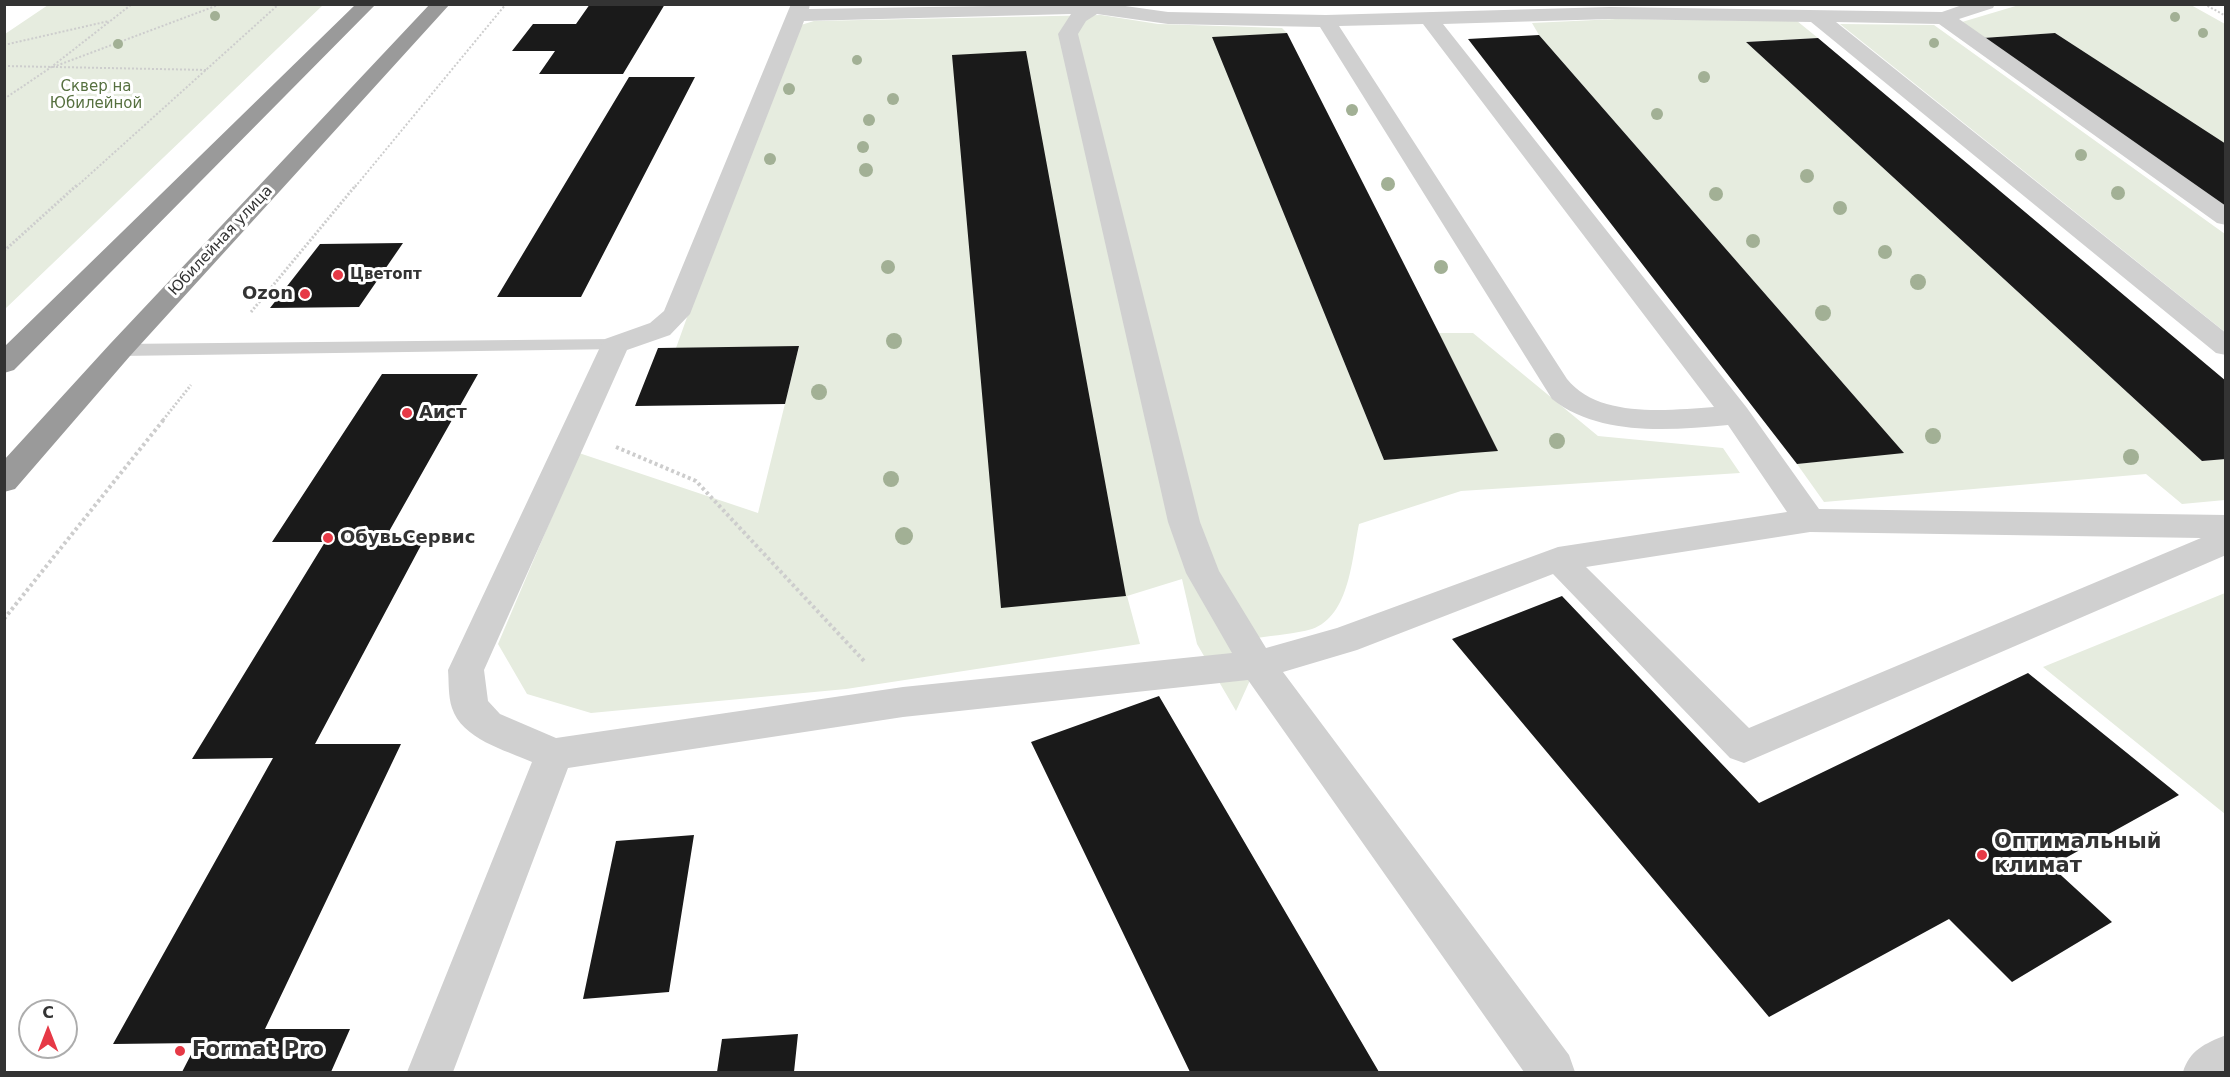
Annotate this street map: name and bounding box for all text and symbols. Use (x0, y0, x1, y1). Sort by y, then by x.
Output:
park label: Сквер на Юбилейной (50, 78, 142, 113)
street label: Юбилейная улица (165, 182, 277, 300)
place label: Цветопт (350, 266, 422, 284)
marker: Цветопт (331, 268, 345, 282)
place label: Ozon (242, 283, 293, 305)
marker: Ozon (298, 287, 312, 301)
place label: Аист (419, 402, 467, 424)
marker: Аист (400, 406, 414, 420)
place label: ОбувьСервис (340, 527, 475, 549)
marker: ОбувьСервис (321, 531, 335, 545)
place label: Оптимальный климат (1994, 830, 2161, 880)
marker: Оптимальный климат (1975, 848, 1989, 862)
north arrow (18, 999, 78, 1059)
text: С (42, 1003, 54, 1022)
place label: Format Pro (192, 1038, 324, 1064)
marker: Format Pro (173, 1044, 187, 1058)

